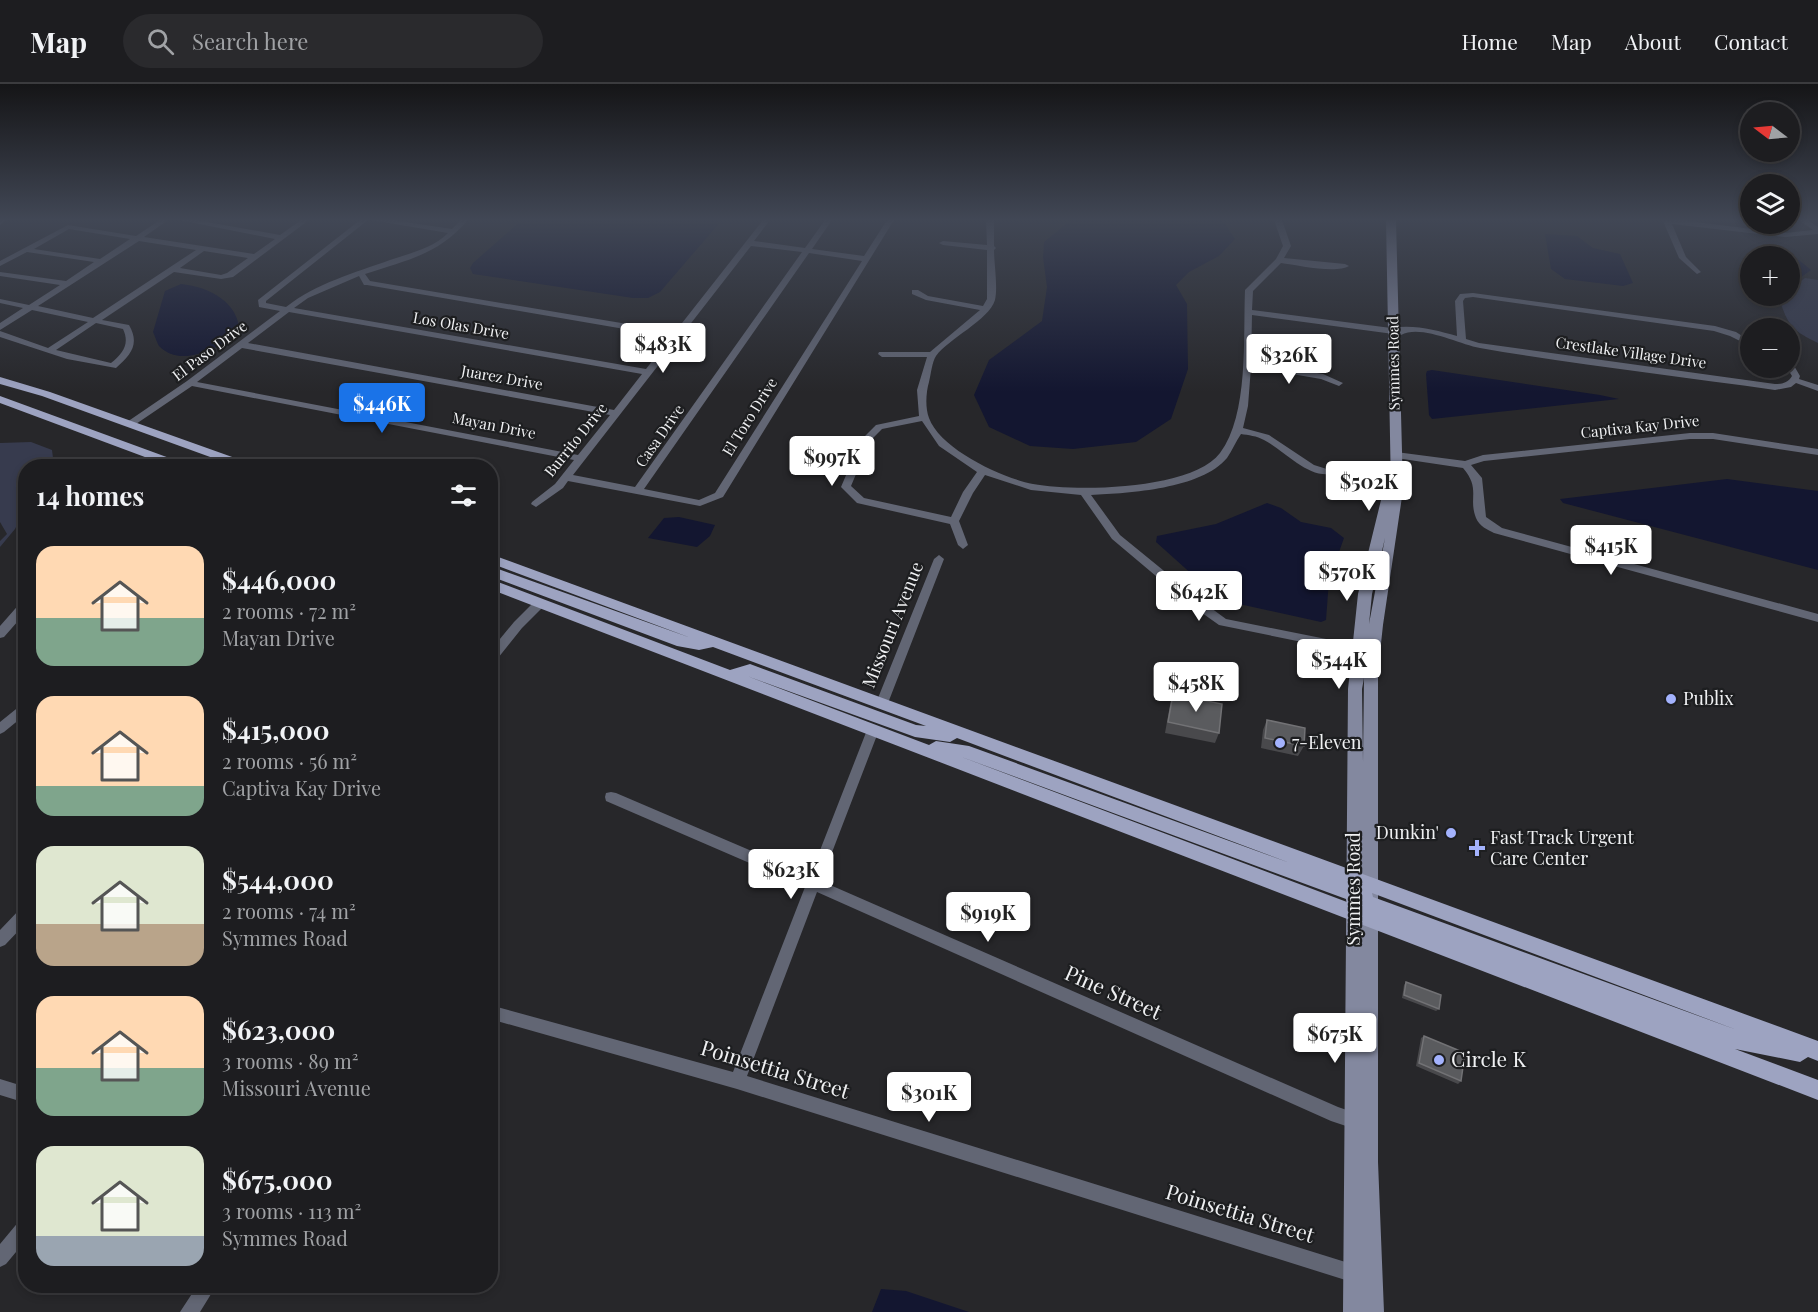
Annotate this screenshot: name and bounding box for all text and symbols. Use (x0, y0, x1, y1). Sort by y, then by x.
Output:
search box (123, 14, 543, 68)
text: Map (30, 23, 87, 60)
icon: search (144, 25, 177, 58)
text: Search here (192, 26, 308, 56)
text: Home (1462, 27, 1518, 55)
text: Map (1551, 27, 1592, 55)
text: About (1625, 27, 1681, 55)
text: Contact (1714, 27, 1788, 55)
north arrow (1740, 102, 1800, 162)
map controls (1740, 102, 1800, 378)
button: layers (1740, 174, 1800, 234)
button: + (1740, 246, 1800, 306)
street label: Los Olas Drive (411, 307, 511, 343)
street label: Symmes Road (1382, 315, 1404, 410)
street label: El Paso Drive (168, 316, 251, 385)
button: − (1740, 318, 1800, 378)
pin: $483K (621, 323, 705, 374)
text: $483K (634, 329, 692, 356)
street label: Crestlake Village Drive (1554, 332, 1708, 372)
pin: $326K (1247, 334, 1331, 385)
text: $326K (1260, 340, 1318, 367)
street label: Juarez Drive (459, 360, 544, 394)
street label: El Toro Drive (717, 374, 781, 459)
pin: $446K (340, 383, 424, 434)
text: $446K (353, 389, 411, 416)
street label: Burrito Drive (539, 398, 611, 481)
street label: Casa Drive (630, 400, 688, 471)
street label: Mayan Drive (451, 407, 538, 443)
street label: Captiva Kay Drive (1580, 410, 1700, 442)
pin: $997K (790, 436, 874, 487)
text: $997K (804, 442, 860, 469)
pin: $502K (1327, 461, 1411, 512)
text: $502K (1340, 467, 1398, 494)
text: 14 homes (36, 478, 144, 513)
icon: filters (447, 479, 480, 512)
pin: $415K (1569, 525, 1653, 576)
text: $415K (1585, 531, 1637, 558)
pin: $570K (1305, 551, 1389, 602)
text: $570K (1319, 557, 1375, 584)
street label: Missouri Avenue (856, 558, 928, 691)
text: $446,000 (222, 562, 336, 597)
icon: home (84, 570, 156, 642)
pin: $642K (1157, 571, 1241, 622)
text: $642K (1170, 577, 1228, 604)
text: 2 rooms · 72 m² (222, 597, 356, 624)
text: Mayan Drive (222, 624, 335, 651)
pin: $544K (1297, 639, 1381, 690)
text: $544K (1311, 645, 1367, 672)
pin: $458K (1154, 662, 1238, 713)
text: $458K (1168, 668, 1224, 695)
place label: Publix (1683, 686, 1734, 710)
marker: Publix (1664, 692, 1678, 706)
text: $415,000 (222, 712, 330, 747)
icon: home (84, 720, 156, 792)
place label: 7-Eleven (1292, 730, 1362, 754)
marker: 7-Eleven (1273, 736, 1287, 750)
text: 2 rooms · 56 m² (222, 747, 357, 774)
text: Captiva Kay Drive (222, 774, 381, 801)
place label: Dunkin' (1376, 820, 1439, 844)
place label: Fast Track Urgent Care Center (1490, 825, 1634, 870)
marker: Dunkin' (1444, 826, 1458, 840)
street label: Symmes Road (1341, 832, 1365, 946)
marker: Fast Track Urgent Care Center (1468, 839, 1486, 857)
pin: $623K (749, 849, 833, 900)
text: $623K (762, 855, 820, 882)
text: $544,000 (222, 862, 334, 897)
icon: home (84, 870, 156, 942)
pin: $919K (946, 892, 1030, 943)
text: 2 rooms · 74 m² (222, 897, 356, 924)
text: $919K (960, 898, 1016, 925)
text: Symmes Road (222, 924, 348, 951)
street label: Pine Street (1061, 957, 1167, 1025)
text: $623,000 (222, 1012, 335, 1047)
pin: $675K (1293, 1013, 1377, 1064)
text: $675K (1307, 1019, 1363, 1046)
icon: home (84, 1020, 156, 1092)
street label: Poinsettia Street (698, 1032, 854, 1104)
place label: Circle K (1451, 1044, 1526, 1072)
text: 3 rooms · 89 m² (222, 1047, 358, 1074)
marker: Circle K (1432, 1053, 1446, 1067)
pin: $301K (887, 1072, 971, 1123)
text: Missouri Avenue (222, 1074, 371, 1101)
text: $301K (901, 1078, 957, 1105)
text: $675,000 (222, 1162, 333, 1197)
icon: home (84, 1170, 156, 1242)
street label: Poinsettia Street (1163, 1176, 1319, 1248)
text: 3 rooms · 113 m² (222, 1197, 361, 1224)
text: Symmes Road (222, 1224, 348, 1251)

